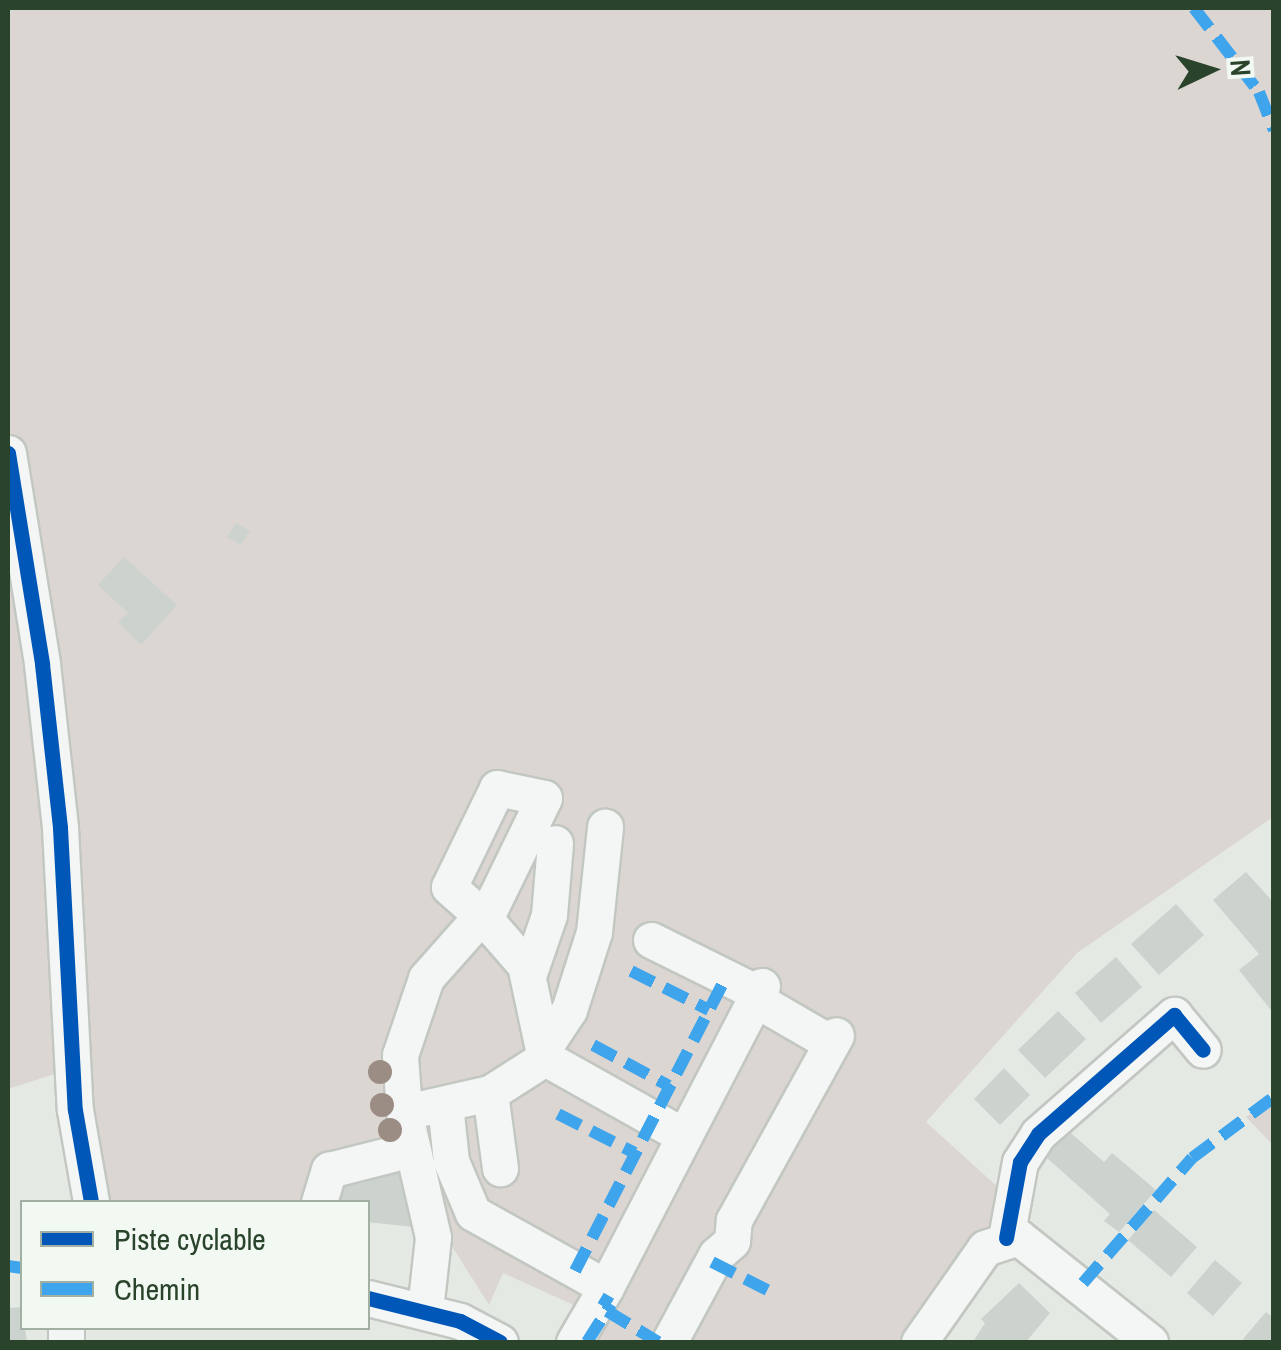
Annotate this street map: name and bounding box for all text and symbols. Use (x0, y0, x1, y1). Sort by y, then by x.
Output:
north arrow (1161, 20, 1261, 120)
text: N (1221, 58, 1260, 77)
legend (20, 1200, 370, 1330)
text: Piste cyclable (114, 1219, 266, 1259)
text: Chemin (114, 1269, 200, 1309)

